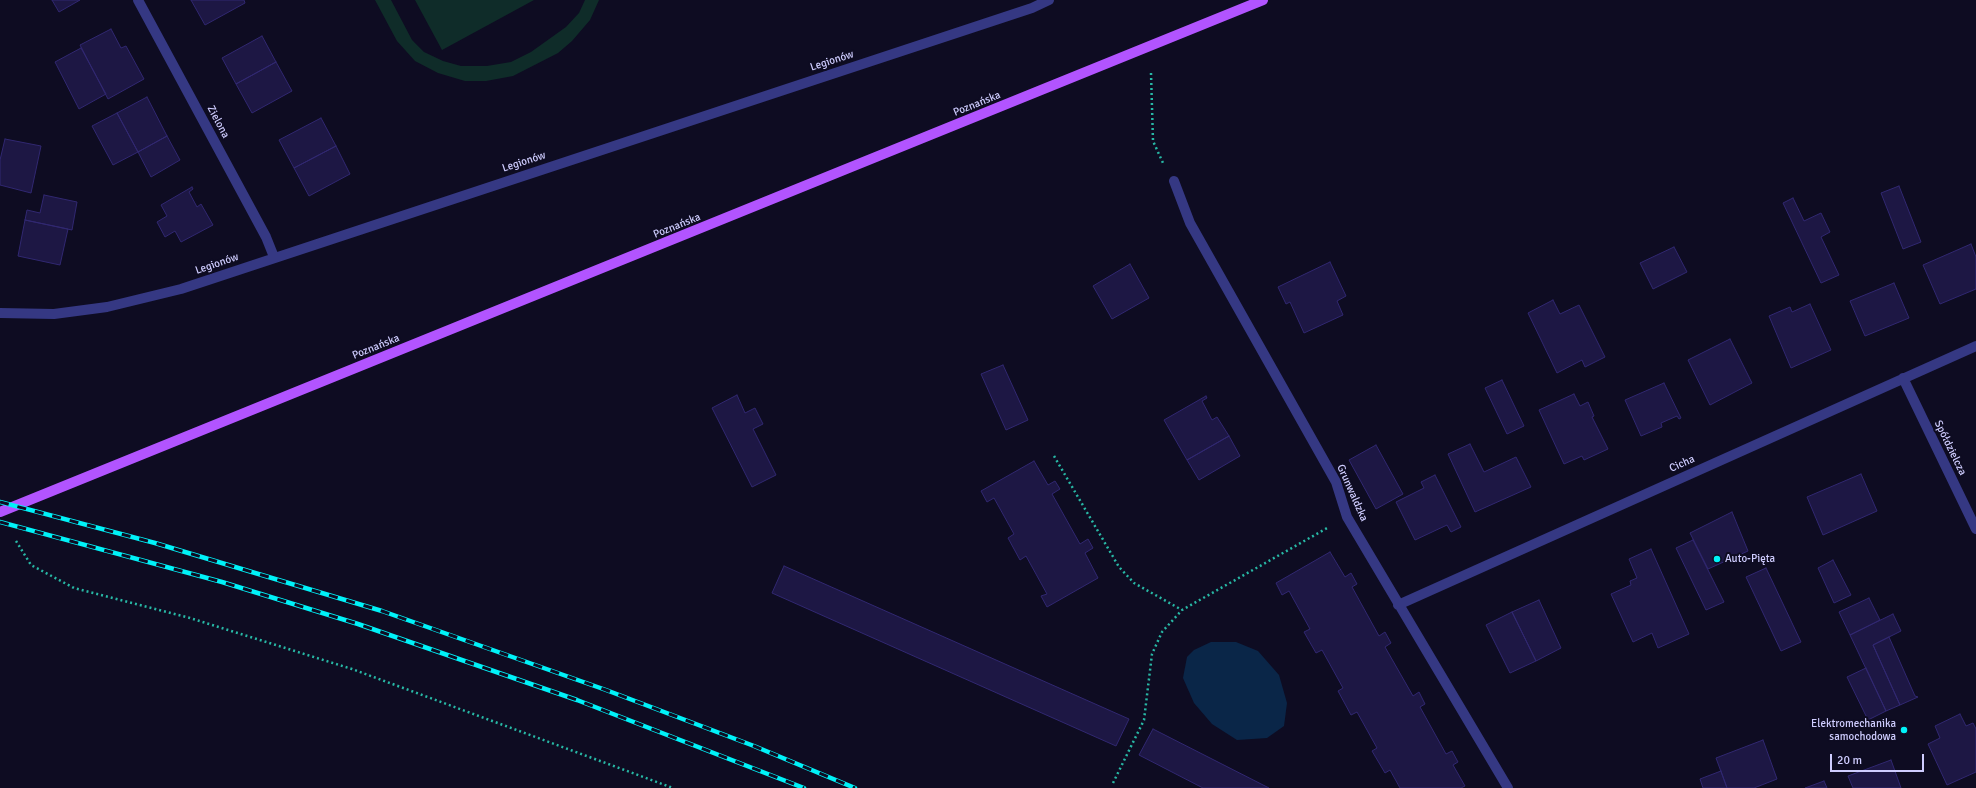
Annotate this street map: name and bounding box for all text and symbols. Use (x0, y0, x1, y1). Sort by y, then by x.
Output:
street label: Legionów (809, 48, 855, 74)
street label: Poznańska (951, 89, 1003, 119)
street label: Zielona (204, 103, 232, 141)
street label: Legionów (501, 149, 547, 175)
street label: Poznańska (651, 211, 703, 241)
street label: Legionów (194, 250, 240, 278)
street label: Poznańska (350, 332, 402, 362)
street label: Spółdzielcza (1931, 418, 1969, 478)
street label: Cicha (1667, 453, 1697, 475)
street label: Grunwaldzka (1333, 462, 1371, 524)
place label: Auto-Pięta (1725, 552, 1775, 566)
marker: Auto-Pięta (1712, 554, 1722, 564)
place label: Elektromechanika samochodowa (1811, 717, 1896, 743)
marker: Elektromechanika samochodowa (1899, 725, 1909, 735)
scale bar (1832, 746, 1926, 772)
text: 20 m (1837, 753, 1862, 768)

